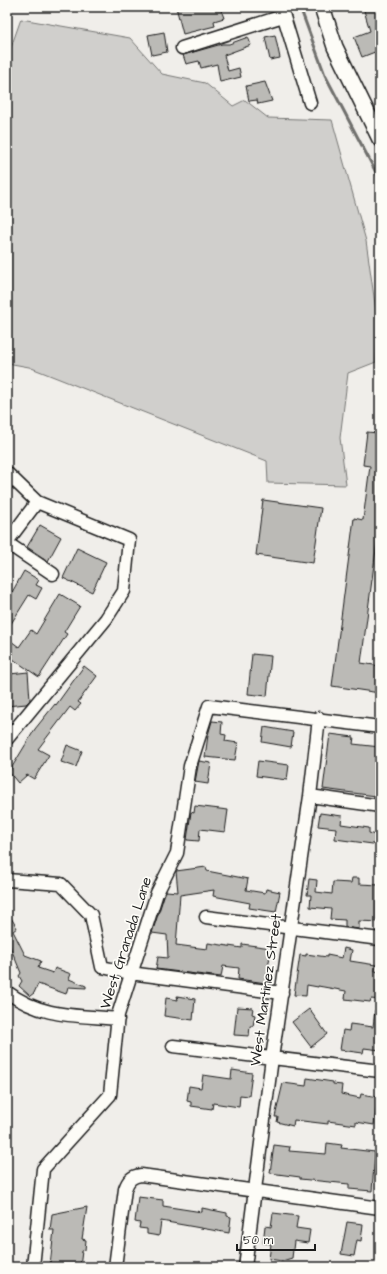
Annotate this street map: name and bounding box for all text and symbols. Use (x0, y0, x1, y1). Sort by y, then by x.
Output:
street label: West Granada Lane (95, 874, 157, 1012)
street label: West Martinez Street (245, 912, 287, 1068)
scale bar (237, 1226, 315, 1252)
text: 50 m (243, 1232, 274, 1249)

